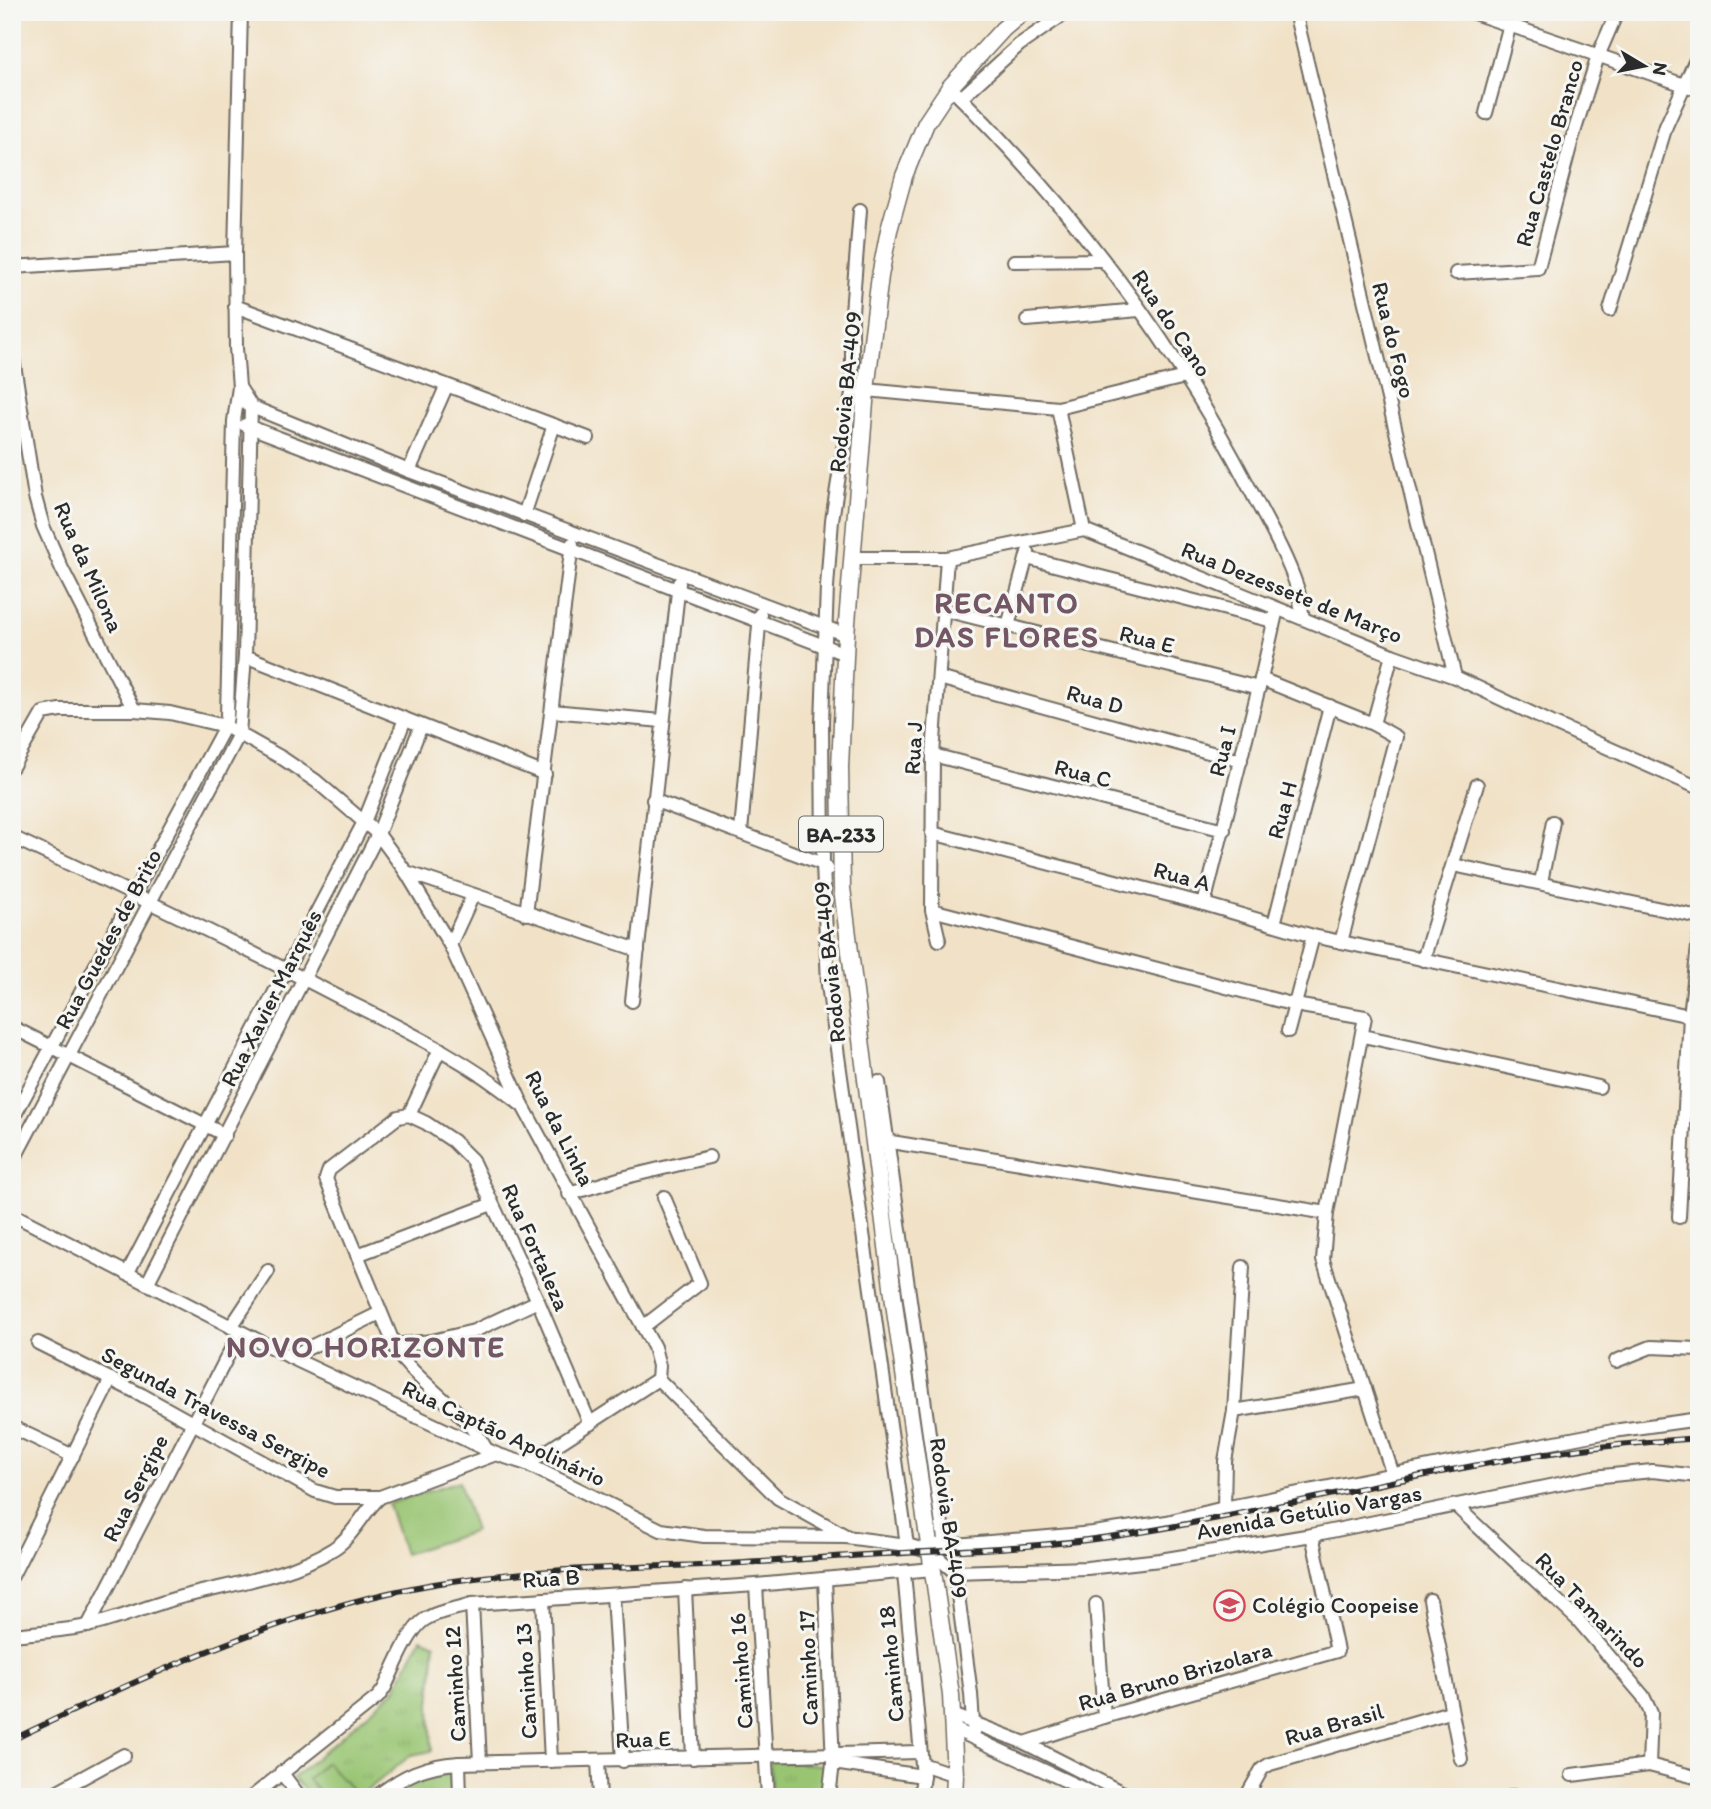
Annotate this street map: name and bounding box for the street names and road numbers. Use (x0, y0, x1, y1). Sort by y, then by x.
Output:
street label: Rua Castelo Branco (1509, 56, 1589, 250)
street label: Rua do Cano (1126, 264, 1218, 382)
street label: Rua do Fogo (1366, 279, 1422, 401)
street label: Rodovia BA-409 (823, 310, 867, 474)
street label: Rua da Milona (48, 497, 130, 637)
street label: Rua Dezessete de Março (1177, 535, 1407, 649)
street label: Rua E (1117, 619, 1177, 659)
street label: Rua D (1064, 678, 1126, 720)
street label: Rua J (898, 720, 928, 776)
street label: Rua I (1202, 723, 1242, 779)
street label: Rua C (1052, 752, 1114, 794)
street label: Rua H (1261, 778, 1303, 842)
road number: BA-233 (799, 816, 883, 852)
street label: Rua Guedes de Brito (49, 844, 167, 1034)
street label: Rua A (1150, 855, 1214, 897)
street label: Rodovia BA-409 (807, 880, 851, 1044)
street label: Rua Xavier Marquês (214, 905, 328, 1091)
street label: Rua da Linha (519, 1065, 601, 1191)
street label: Rua Fortaleza (495, 1179, 577, 1315)
street label: Segunda Travessa Sergipe (97, 1340, 335, 1484)
street label: Rua Captão Apolinário (398, 1374, 610, 1492)
street label: Rua Sergipe (96, 1430, 174, 1546)
street label: Rodovia BA-409 (924, 1436, 974, 1600)
street label: Avenida Getúlio Vargas (1194, 1478, 1424, 1546)
street label: Rua Tamarindo (1529, 1546, 1655, 1674)
street label: Rua B (521, 1562, 581, 1594)
street label: Caminho 18 (872, 1605, 910, 1723)
street label: Caminho 17 (792, 1610, 824, 1726)
street label: Caminho 16 (723, 1612, 759, 1730)
street label: Caminho 13 (509, 1622, 543, 1740)
street label: Caminho 12 (438, 1625, 472, 1743)
street label: Rua Bruno Brizolara (1075, 1635, 1275, 1717)
street label: Rua Brasil (1281, 1696, 1387, 1751)
street label: Rua E (615, 1724, 671, 1754)

